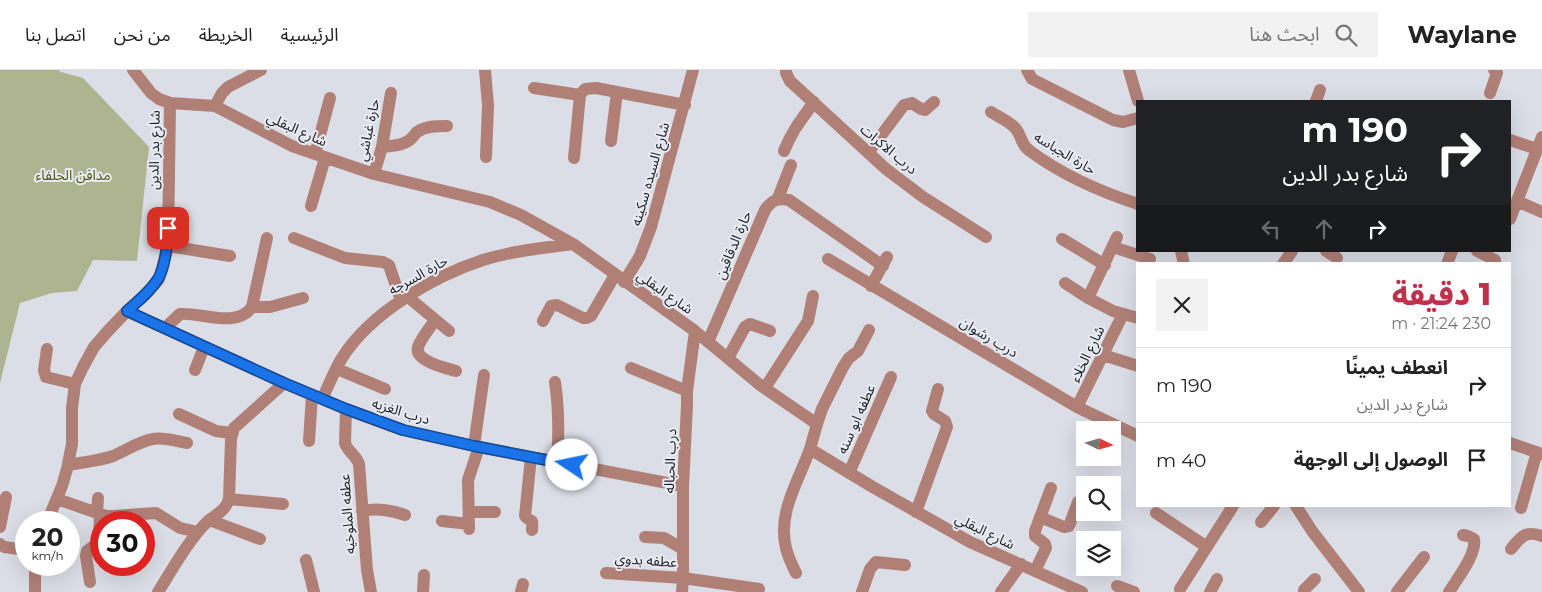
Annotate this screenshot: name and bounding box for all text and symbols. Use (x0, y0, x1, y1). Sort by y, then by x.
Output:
search box (1028, 12, 1378, 57)
text: Waylane (1408, 20, 1517, 49)
icon: search (1332, 21, 1360, 49)
text: ابحث هنا (1249, 23, 1320, 46)
text: اتصل بنا (25, 24, 86, 46)
text: من نحن (114, 24, 171, 46)
text: الخريطة (199, 24, 253, 46)
text: الرئيسية (281, 24, 338, 46)
street label: حارة غباشي (353, 97, 386, 163)
street label: شارع البقلي (263, 108, 330, 152)
text: 190 m (1302, 108, 1408, 151)
street label: شارع بدر الدين (144, 110, 166, 190)
street label: شارع السيده سكينه (627, 120, 675, 228)
street label: درب الاكرات (857, 120, 921, 178)
icon: right (1426, 120, 1491, 185)
street label: حارة الجباسه (1031, 128, 1099, 178)
text: شارع بدر الدين (1283, 160, 1408, 187)
park label: مدافن الحلفاء (35, 166, 111, 184)
pin (147, 207, 189, 249)
street label: حارة الدقاقين (711, 208, 755, 282)
icon: arrive (154, 214, 182, 242)
icon: left (1257, 215, 1285, 243)
icon: ahead (1310, 215, 1338, 243)
icon: right (1363, 215, 1391, 243)
street label: حارة السرجه (385, 251, 451, 299)
street label: شارع البقلي (632, 266, 696, 320)
text: 1 دقيقة (1392, 276, 1491, 313)
button: close (1156, 279, 1208, 331)
street label: درب رشوان (957, 313, 1022, 362)
text: 230 m · 21:24 (1391, 314, 1491, 333)
street label: شارع الخلاء (1066, 323, 1110, 386)
text: انعطف يمينًا (1345, 356, 1448, 379)
icon: right (1463, 371, 1491, 399)
text: 190 m (1156, 374, 1212, 397)
street label: عطفه ابو سنه (833, 381, 879, 457)
street label: درب الغزيه (370, 394, 433, 428)
text: شارع بدر الدين (1357, 395, 1448, 414)
north arrow (1076, 421, 1121, 466)
map controls (1076, 421, 1121, 576)
street label: درب الحباله (660, 428, 680, 494)
position arrow (545, 438, 597, 490)
icon: arrive (1463, 446, 1491, 474)
text: الوصول إلى الوجهة (1294, 448, 1448, 471)
text: 40 m (1156, 449, 1206, 472)
street label: عطفه الملوخيه (335, 473, 359, 555)
button: search (1076, 476, 1121, 521)
street label: شارع البقلي (951, 509, 1018, 555)
speed limit sign: 30 (90, 511, 155, 576)
text: 20 (32, 522, 63, 552)
button: layers (1076, 531, 1121, 576)
text: km/h (31, 548, 64, 563)
street label: عطفه بدوي (614, 549, 678, 573)

